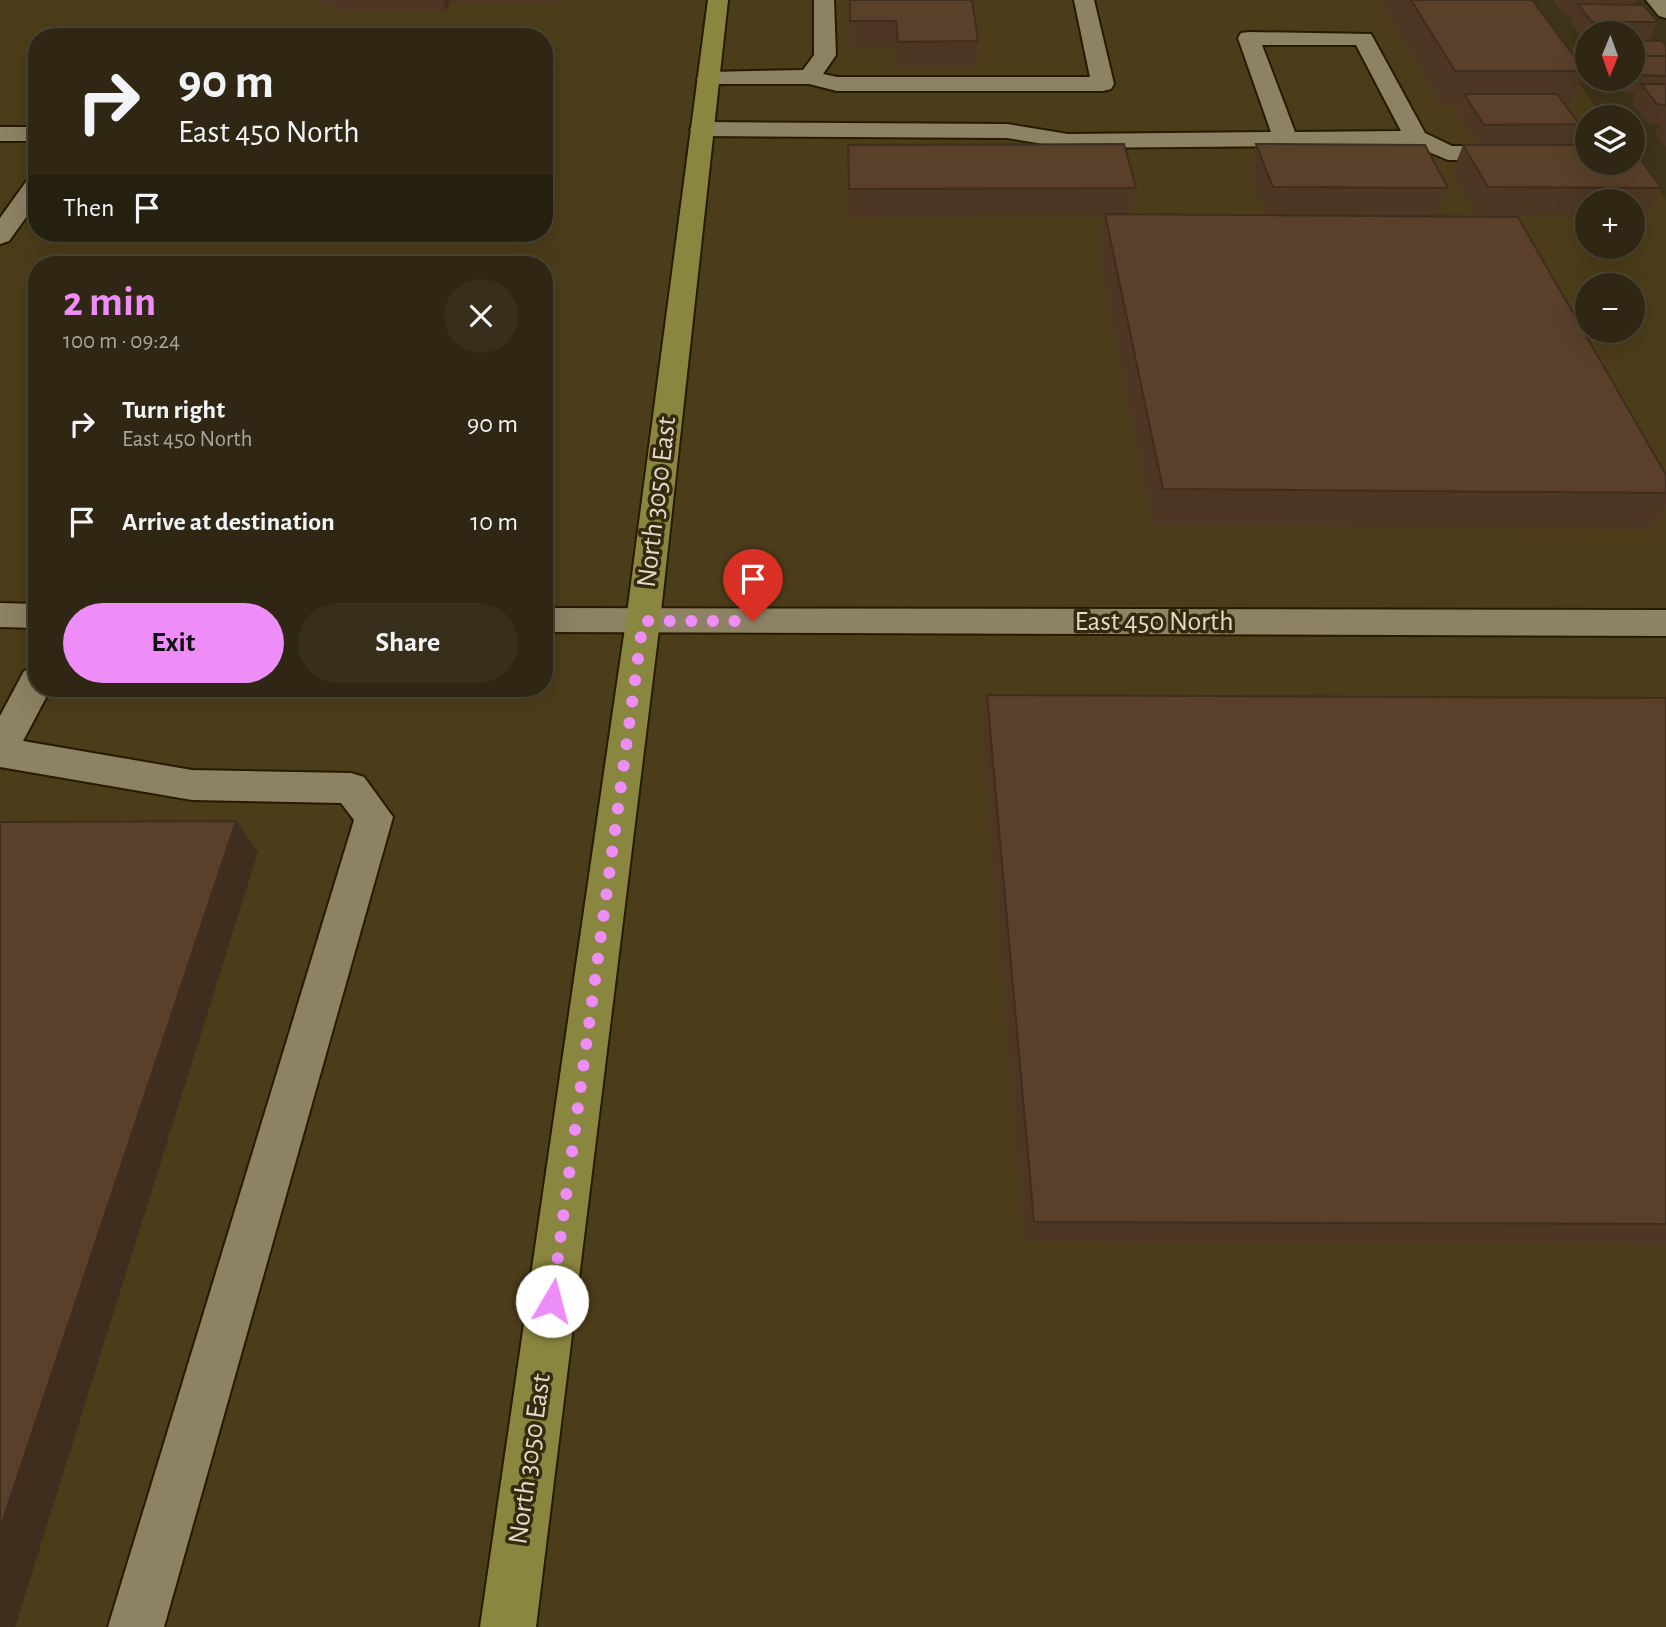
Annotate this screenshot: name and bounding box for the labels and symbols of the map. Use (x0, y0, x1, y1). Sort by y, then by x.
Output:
north arrow (1575, 21, 1645, 91)
street label: North 3050 East (633, 415, 681, 589)
pin (723, 549, 783, 621)
street label: East 450 North (1075, 608, 1233, 636)
position arrow (515, 1264, 589, 1338)
street label: North 3050 East (504, 1372, 556, 1546)

